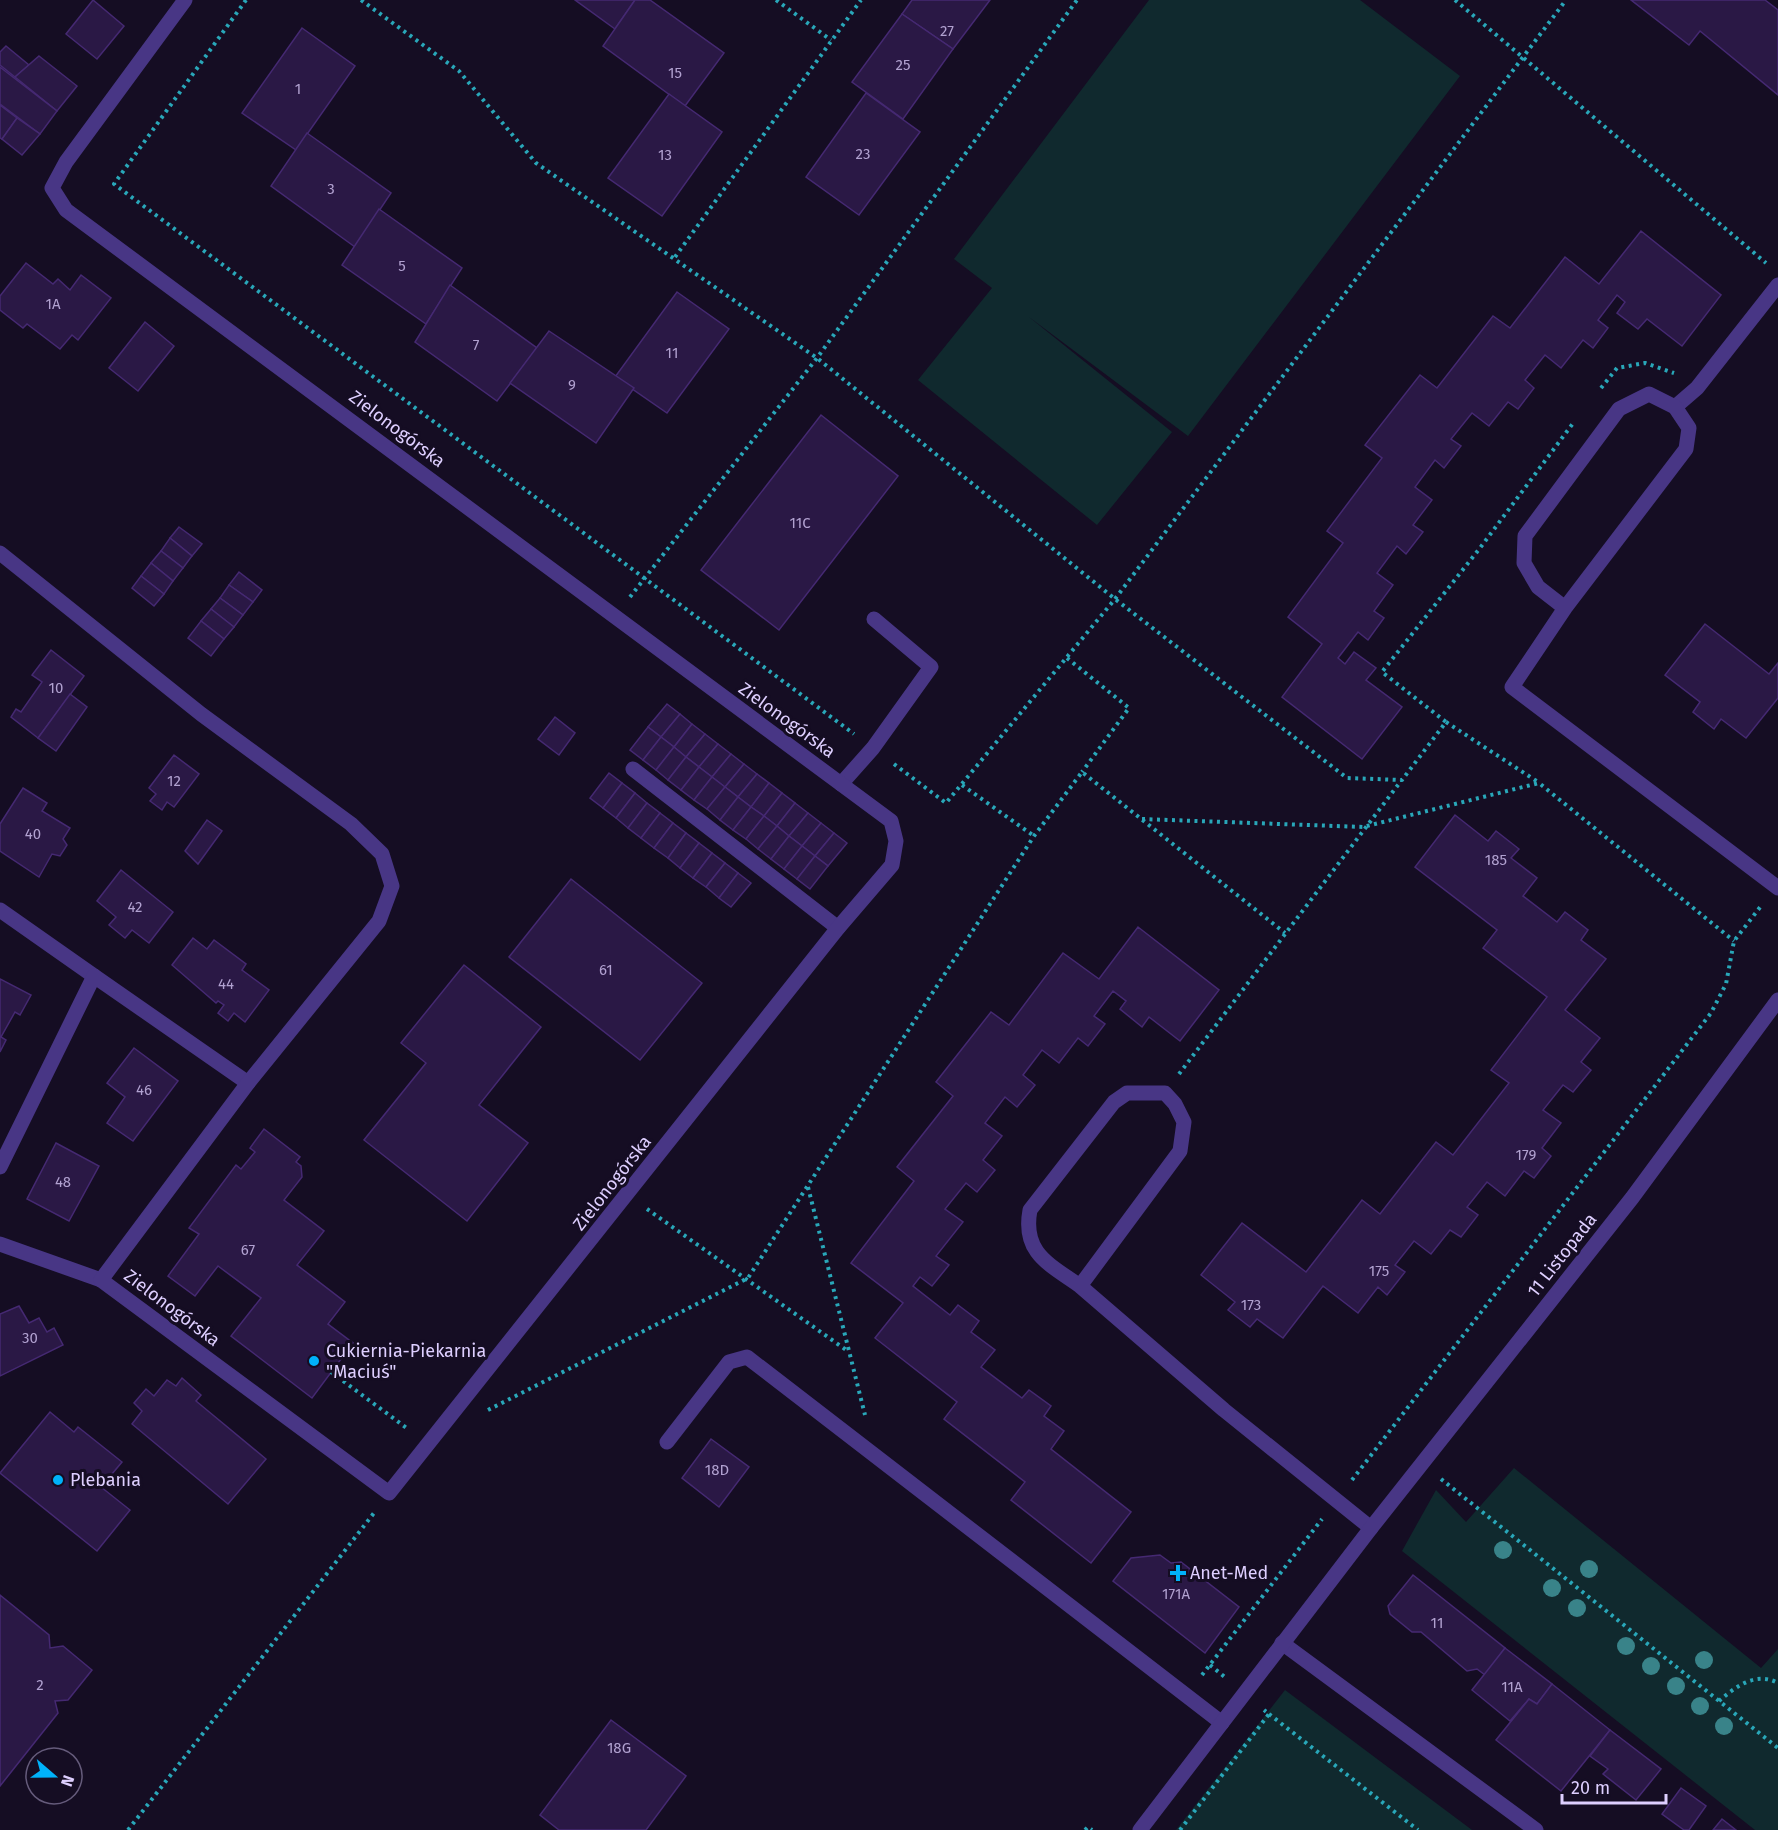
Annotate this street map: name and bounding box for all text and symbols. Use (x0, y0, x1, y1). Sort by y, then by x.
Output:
house number: 27 (940, 22, 954, 40)
house number: 25 (896, 56, 910, 74)
house number: 15 (668, 64, 682, 82)
house number: 1 (295, 80, 301, 98)
house number: 23 (856, 145, 870, 163)
house number: 13 (658, 146, 672, 164)
house number: 3 (327, 180, 335, 198)
house number: 5 (398, 257, 406, 275)
house number: 1A (45, 295, 61, 313)
house number: 7 (473, 336, 480, 354)
house number: 11 (666, 344, 678, 362)
house number: 9 (568, 376, 576, 394)
street label: Zielonogórska (345, 386, 449, 472)
house number: 11C (789, 514, 811, 532)
street label: Zielonogórska (734, 677, 840, 763)
house number: 10 (49, 679, 63, 697)
house number: 12 (167, 772, 181, 790)
house number: 40 (25, 825, 41, 843)
house number: 185 (1485, 851, 1507, 869)
house number: 42 (127, 898, 143, 916)
house number: 61 (599, 961, 613, 979)
house number: 44 (218, 975, 234, 993)
house number: 46 (136, 1081, 152, 1099)
street label: Zielonogórska (568, 1131, 656, 1235)
house number: 179 (1516, 1146, 1537, 1164)
house number: 48 (55, 1173, 71, 1191)
street label: 11 Listopada (1523, 1209, 1601, 1301)
house number: 67 (241, 1241, 255, 1259)
house number: 175 (1369, 1262, 1389, 1280)
street label: Zielonogórska (120, 1265, 224, 1351)
house number: 173 (1241, 1296, 1261, 1314)
house number: 30 (22, 1329, 38, 1347)
place label: Cukiernia-Piekarnia "Maciuś" (326, 1340, 486, 1383)
marker: Cukiernia-Piekarnia "Maciuś" (307, 1354, 321, 1368)
house number: 18D (705, 1461, 729, 1479)
place label: Plebania (70, 1469, 141, 1491)
marker: Plebania (51, 1473, 65, 1487)
place label: Anet-Med (1190, 1562, 1268, 1584)
marker: Anet-Med (1171, 1566, 1185, 1580)
house number: 171A (1162, 1585, 1190, 1603)
house number: 11 (1431, 1614, 1443, 1632)
house number: 2 (36, 1676, 44, 1694)
house number: 11A (1501, 1678, 1523, 1696)
house number: 18G (607, 1739, 631, 1757)
north arrow (24, 1746, 84, 1806)
scale bar (1562, 1767, 1666, 1805)
text: N (57, 1773, 78, 1789)
text: 20 m (1571, 1777, 1610, 1799)

